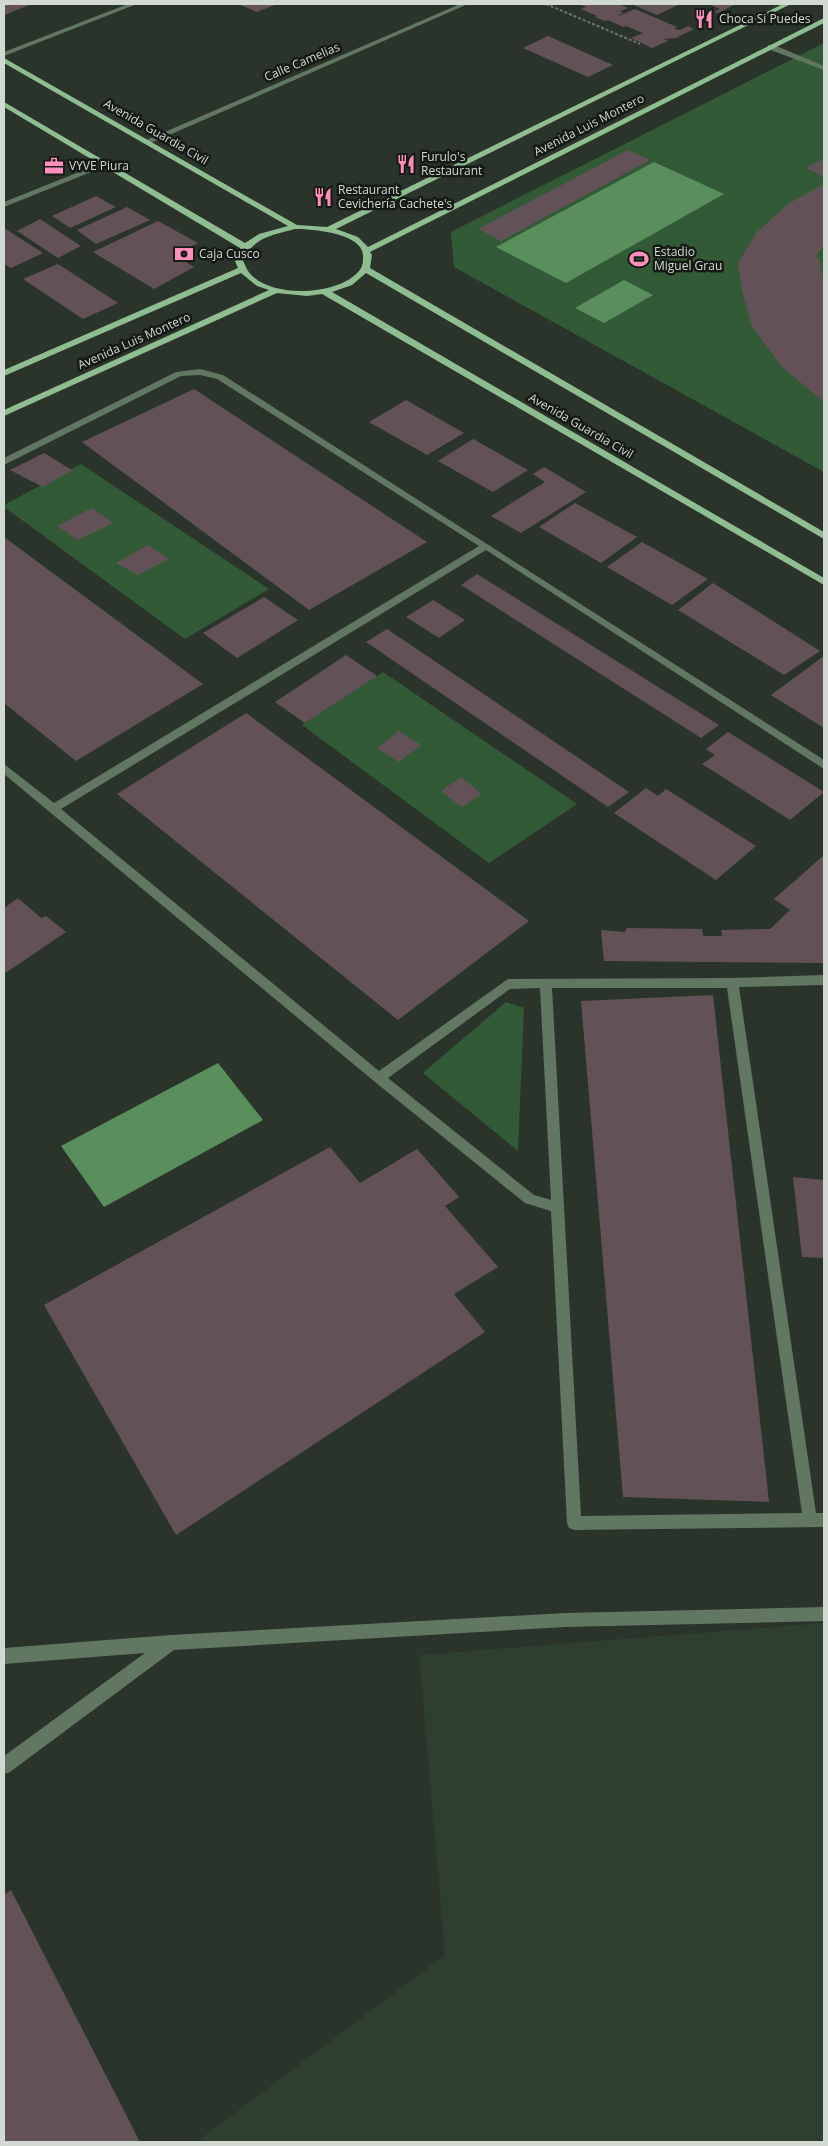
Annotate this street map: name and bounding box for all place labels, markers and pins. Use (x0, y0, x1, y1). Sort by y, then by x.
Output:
restaurant icon: Choca Si Puedes (693, 8, 715, 30)
place label: Choca Si Puedes (719, 10, 811, 27)
place label: Furulo's Restaurant (421, 148, 482, 179)
restaurant icon: Furulo's Restaurant (395, 153, 417, 175)
office icon: VYVE Piura (43, 155, 65, 177)
place label: VYVE Piura (69, 157, 129, 174)
place label: Restaurant Cevichería Cachete's (338, 181, 453, 212)
restaurant icon: Restaurant Cevichería Cachete's (312, 186, 334, 208)
bank icon: Caja Cusco (173, 243, 195, 265)
place label: Estadio Miguel Grau (654, 243, 722, 274)
place label: Caja Cusco (199, 245, 260, 262)
sports icon: Estadio Miguel Grau (628, 248, 650, 270)

